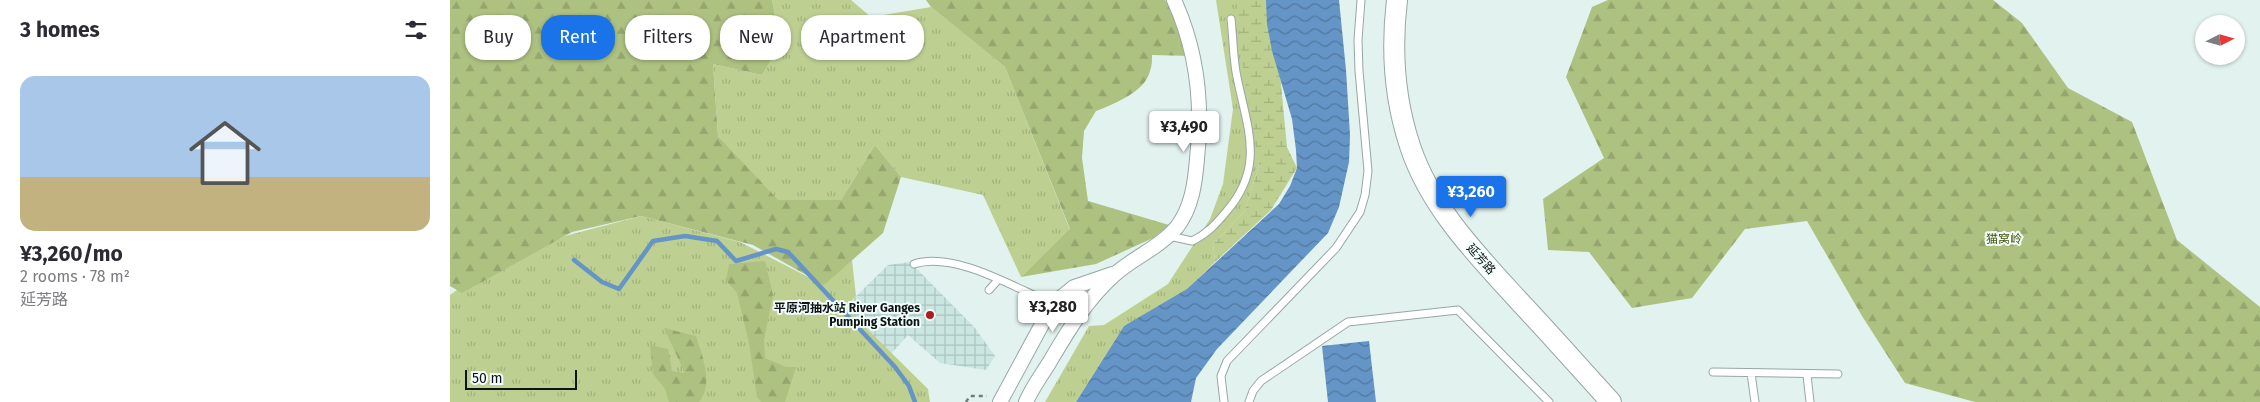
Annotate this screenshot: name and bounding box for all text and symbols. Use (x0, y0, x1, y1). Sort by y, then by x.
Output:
chip: Buy (465, 15, 531, 60)
chip: Rent (541, 15, 615, 60)
chip: Filters (625, 15, 710, 60)
chip: New (720, 15, 791, 60)
chip: Apartment (801, 15, 924, 60)
north arrow (2195, 15, 2245, 65)
map controls (2195, 15, 2245, 65)
icon: filters (402, 16, 430, 44)
text: 3 homes (20, 17, 100, 43)
icon: home (180, 108, 270, 198)
pin: ¥3,490 (1143, 110, 1225, 153)
text: ¥3,490 (1160, 117, 1208, 136)
pin: ¥3,260 (1430, 176, 1512, 218)
text: ¥3,260 (1447, 182, 1495, 201)
park label: 猫窝岭 (1986, 232, 2022, 246)
text: ¥3,260/mo (20, 241, 123, 267)
street label: 延芳路 (1464, 241, 1498, 277)
text: 2 rooms · 78 m² (20, 267, 130, 286)
text: 延芳路 (20, 290, 68, 309)
pin: ¥3,280 (1012, 290, 1094, 333)
text: ¥3,280 (1029, 297, 1077, 316)
place label: 平原河抽水站 River Ganges Pumping Station (774, 301, 920, 329)
marker: 平原河抽水站 River Ganges Pumping Station (924, 309, 936, 321)
scale bar (465, 367, 578, 390)
text: 50 m (472, 370, 503, 387)

